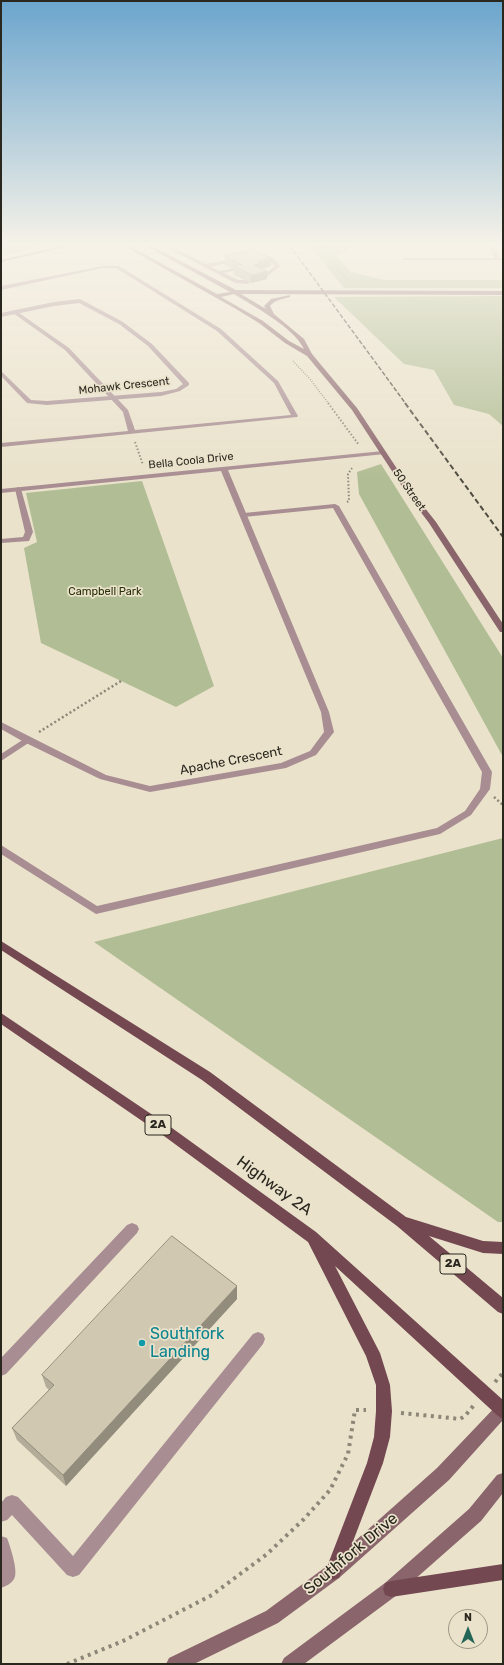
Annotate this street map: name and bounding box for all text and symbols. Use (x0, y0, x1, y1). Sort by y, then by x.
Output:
street label: Mohawk Crescent (78, 375, 170, 397)
street label: Bella Coola Drive (148, 450, 234, 472)
street label: 50 Street (390, 467, 428, 513)
park label: Campbell Park (68, 585, 142, 599)
street label: Apache Crescent (179, 743, 283, 779)
road number: 2A (145, 1115, 171, 1135)
street label: Highway 2A (233, 1152, 315, 1220)
road number: 2A (440, 1254, 466, 1274)
place label: Southfork Landing (150, 1324, 224, 1362)
marker: Southfork Landing (137, 1338, 147, 1348)
street label: Southfork Drive (300, 1509, 402, 1599)
north arrow (448, 1609, 488, 1649)
text: N (464, 1611, 472, 1624)

